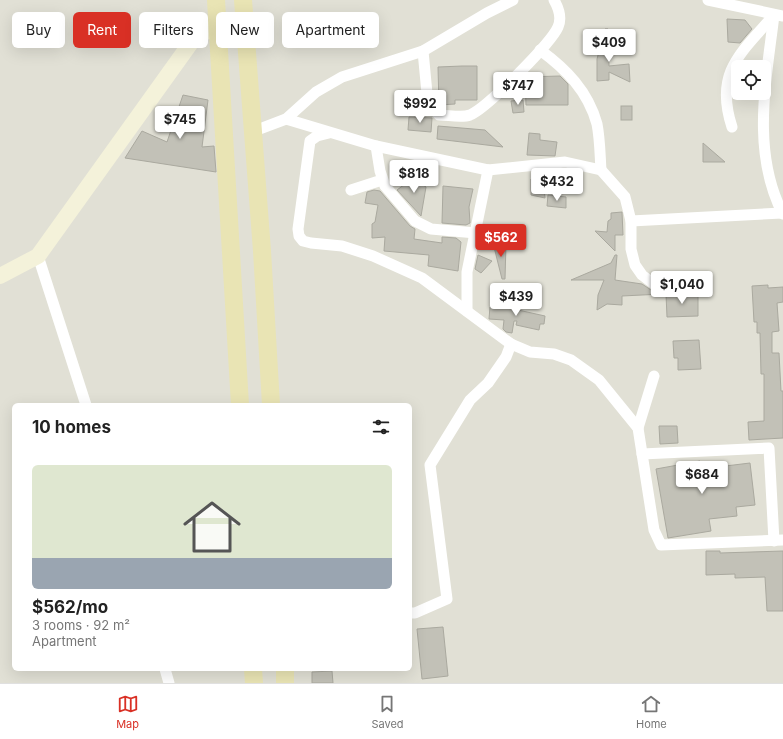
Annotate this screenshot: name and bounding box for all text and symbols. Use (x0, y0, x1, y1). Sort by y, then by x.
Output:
chip: Buy (12, 12, 65, 48)
chip: Rent (73, 12, 131, 48)
chip: Filters (139, 12, 208, 48)
chip: New (216, 12, 274, 48)
chip: Apartment (282, 12, 379, 48)
pin: $409 (585, 29, 633, 63)
text: $409 (592, 34, 626, 50)
map controls (731, 60, 771, 100)
button: locate (731, 60, 771, 100)
pin: $747 (494, 72, 542, 106)
text: $747 (502, 77, 534, 93)
pin: $992 (396, 90, 444, 124)
text: $992 (403, 95, 437, 111)
pin: $745 (156, 106, 204, 140)
text: $745 (164, 111, 196, 127)
pin: $818 (390, 160, 438, 194)
text: $818 (398, 165, 430, 181)
pin: $432 (533, 168, 581, 202)
text: $432 (540, 173, 574, 189)
pin: $562 (477, 224, 525, 258)
text: $562 (484, 229, 518, 245)
pin: $1,040 (649, 271, 715, 305)
text: $1,040 (660, 276, 704, 292)
pin: $439 (492, 283, 540, 317)
text: $439 (499, 288, 533, 304)
icon: filters (370, 416, 392, 438)
text: 10 homes (32, 417, 111, 437)
pin: $684 (678, 461, 726, 495)
text: $684 (685, 466, 719, 482)
icon: home (176, 491, 248, 563)
text: $562/mo (32, 597, 108, 617)
text: 3 rooms · 92 m² (32, 617, 130, 633)
text: Apartment (32, 633, 97, 649)
tab: Map (116, 693, 139, 731)
tab: Saved (371, 693, 404, 731)
tab: Home (636, 693, 667, 731)

